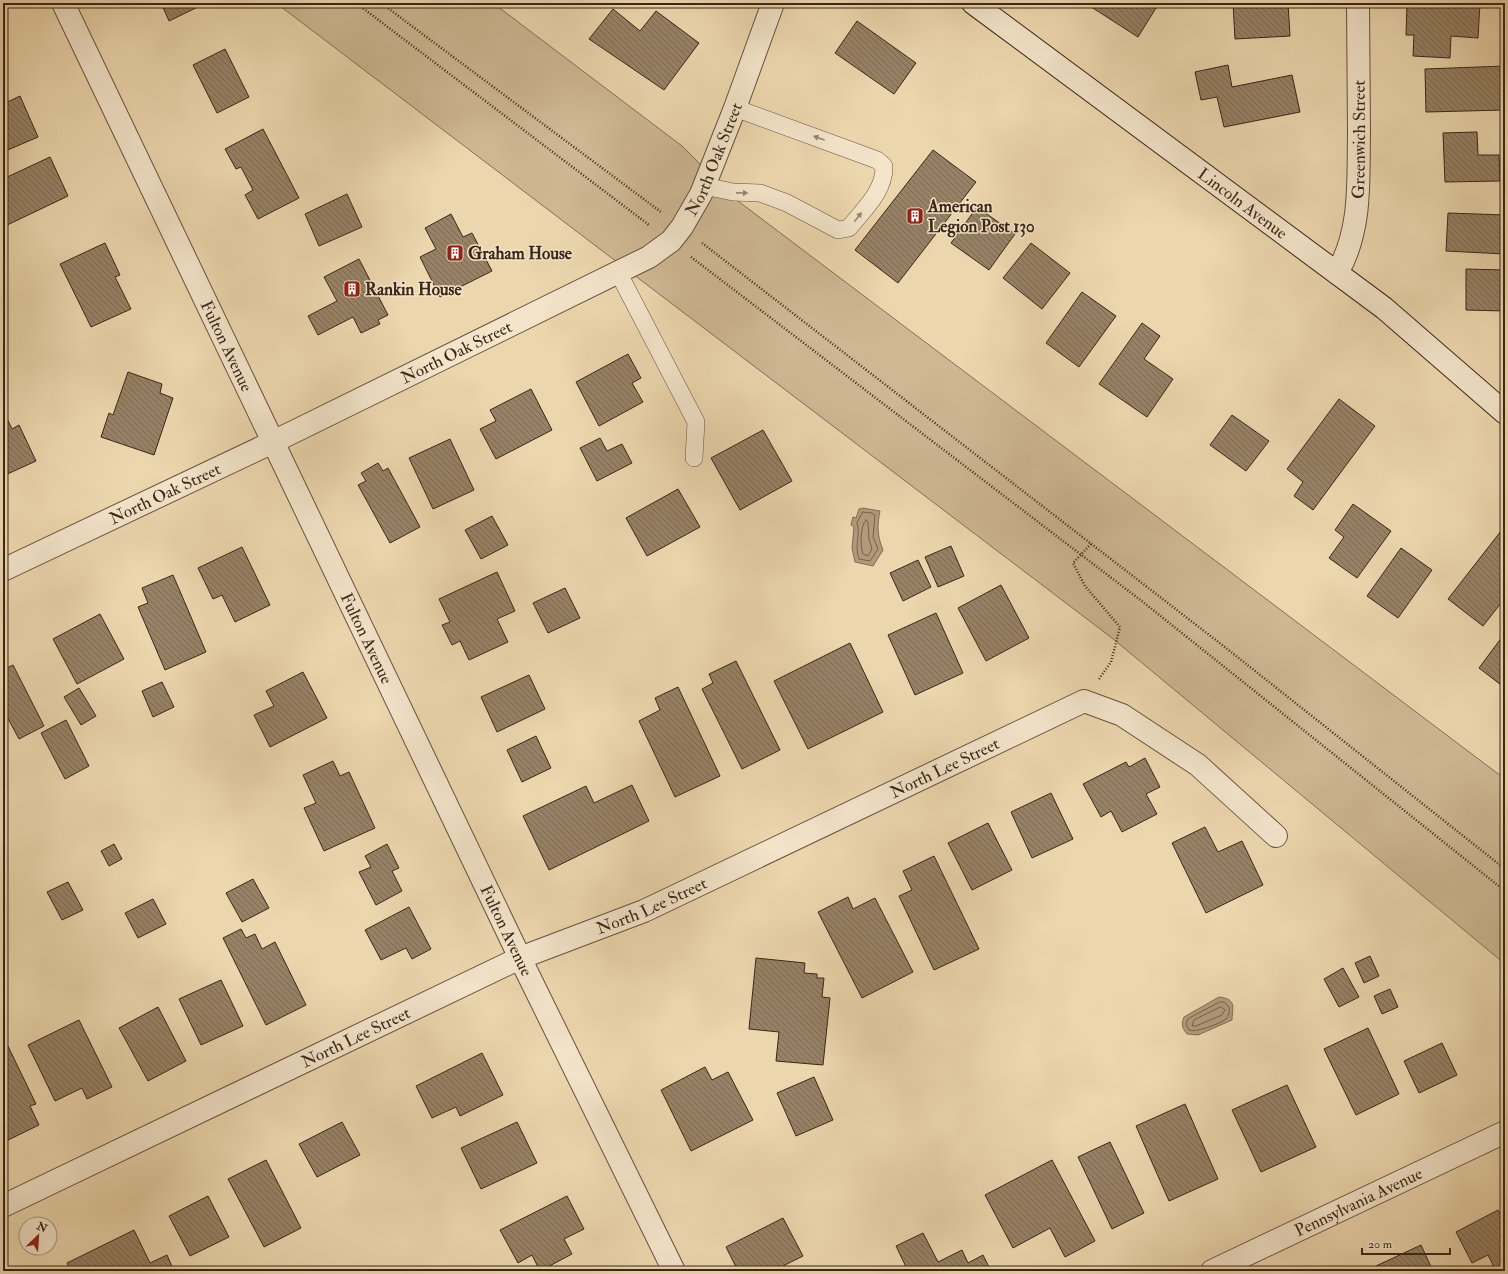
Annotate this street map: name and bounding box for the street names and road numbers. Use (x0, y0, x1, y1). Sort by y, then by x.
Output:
street label: Greenwich Street (1348, 79, 1370, 199)
street label: North Oak Street (681, 99, 747, 220)
street label: Lincoln Avenue (1194, 163, 1292, 244)
street label: Fulton Avenue (196, 297, 257, 395)
street label: North Oak Street (398, 316, 516, 388)
street label: North Oak Street (106, 458, 225, 529)
street label: Fulton Avenue (336, 589, 397, 687)
street label: North Lee Street (887, 733, 1003, 803)
street label: North Lee Street (593, 872, 711, 939)
street label: Fulton Avenue (476, 882, 537, 980)
street label: North Lee Street (298, 1002, 414, 1072)
street label: Pennsylvania Avenue (1291, 1163, 1426, 1241)

